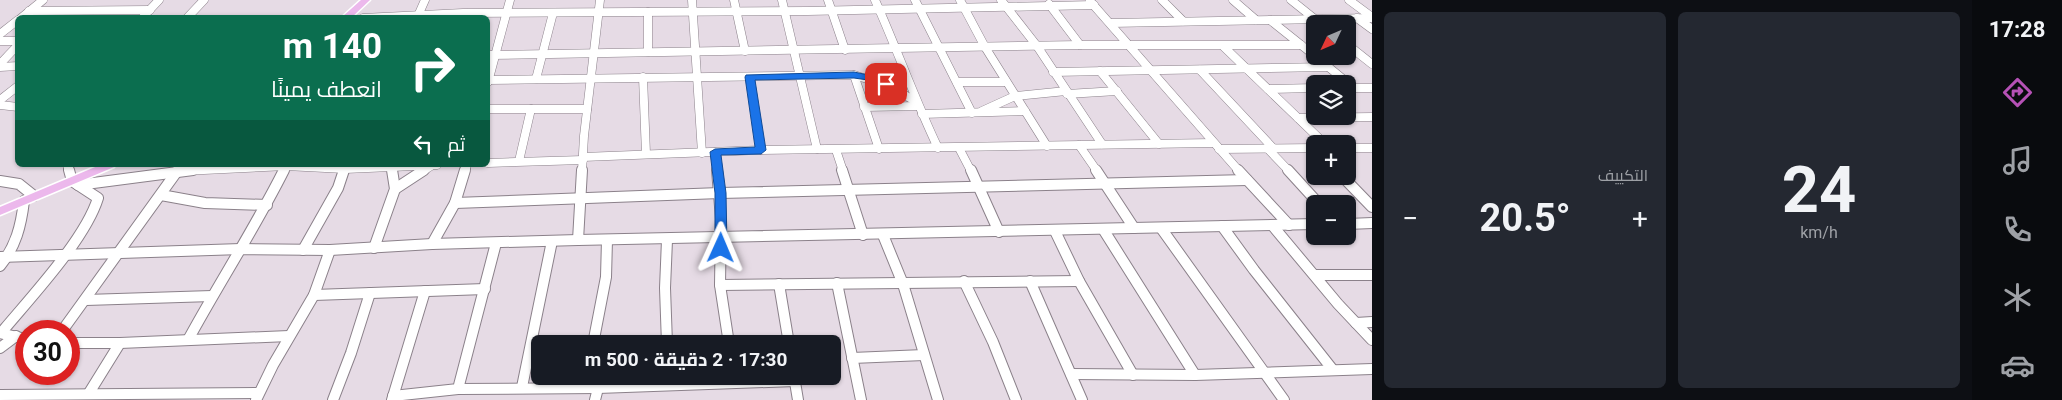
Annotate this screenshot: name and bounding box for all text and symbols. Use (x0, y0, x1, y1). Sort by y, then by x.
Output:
north arrow (1306, 15, 1356, 65)
map controls (1306, 15, 1356, 245)
text: 17:28 (1989, 17, 2045, 42)
text: 140 m (283, 26, 382, 67)
icon: right (400, 35, 465, 100)
pin (865, 63, 907, 105)
icon: arrive (872, 70, 900, 98)
button: layers (1306, 75, 1356, 125)
icon: directions (2000, 75, 2035, 110)
text: انعطف يمينًا (271, 77, 382, 102)
icon: left (409, 130, 437, 158)
text: ثم (447, 133, 465, 156)
button: + (1306, 135, 1356, 185)
icon: music (2000, 143, 2035, 178)
text: 24 (1782, 152, 1856, 228)
text: التكييف (1598, 166, 1648, 185)
button: − (1306, 195, 1356, 245)
text: 20.5° (1479, 196, 1571, 240)
text: − (1402, 202, 1418, 235)
text: + (1632, 202, 1648, 235)
icon: phone (2000, 212, 2035, 247)
position arrow (694, 221, 746, 273)
text: km/h (1800, 223, 1838, 242)
icon: climate (2000, 280, 2035, 315)
speed limit sign: 30 (15, 320, 80, 385)
text: 17:30 · 2 دقيقة · 500 m (585, 348, 787, 371)
icon: car (2000, 348, 2035, 383)

